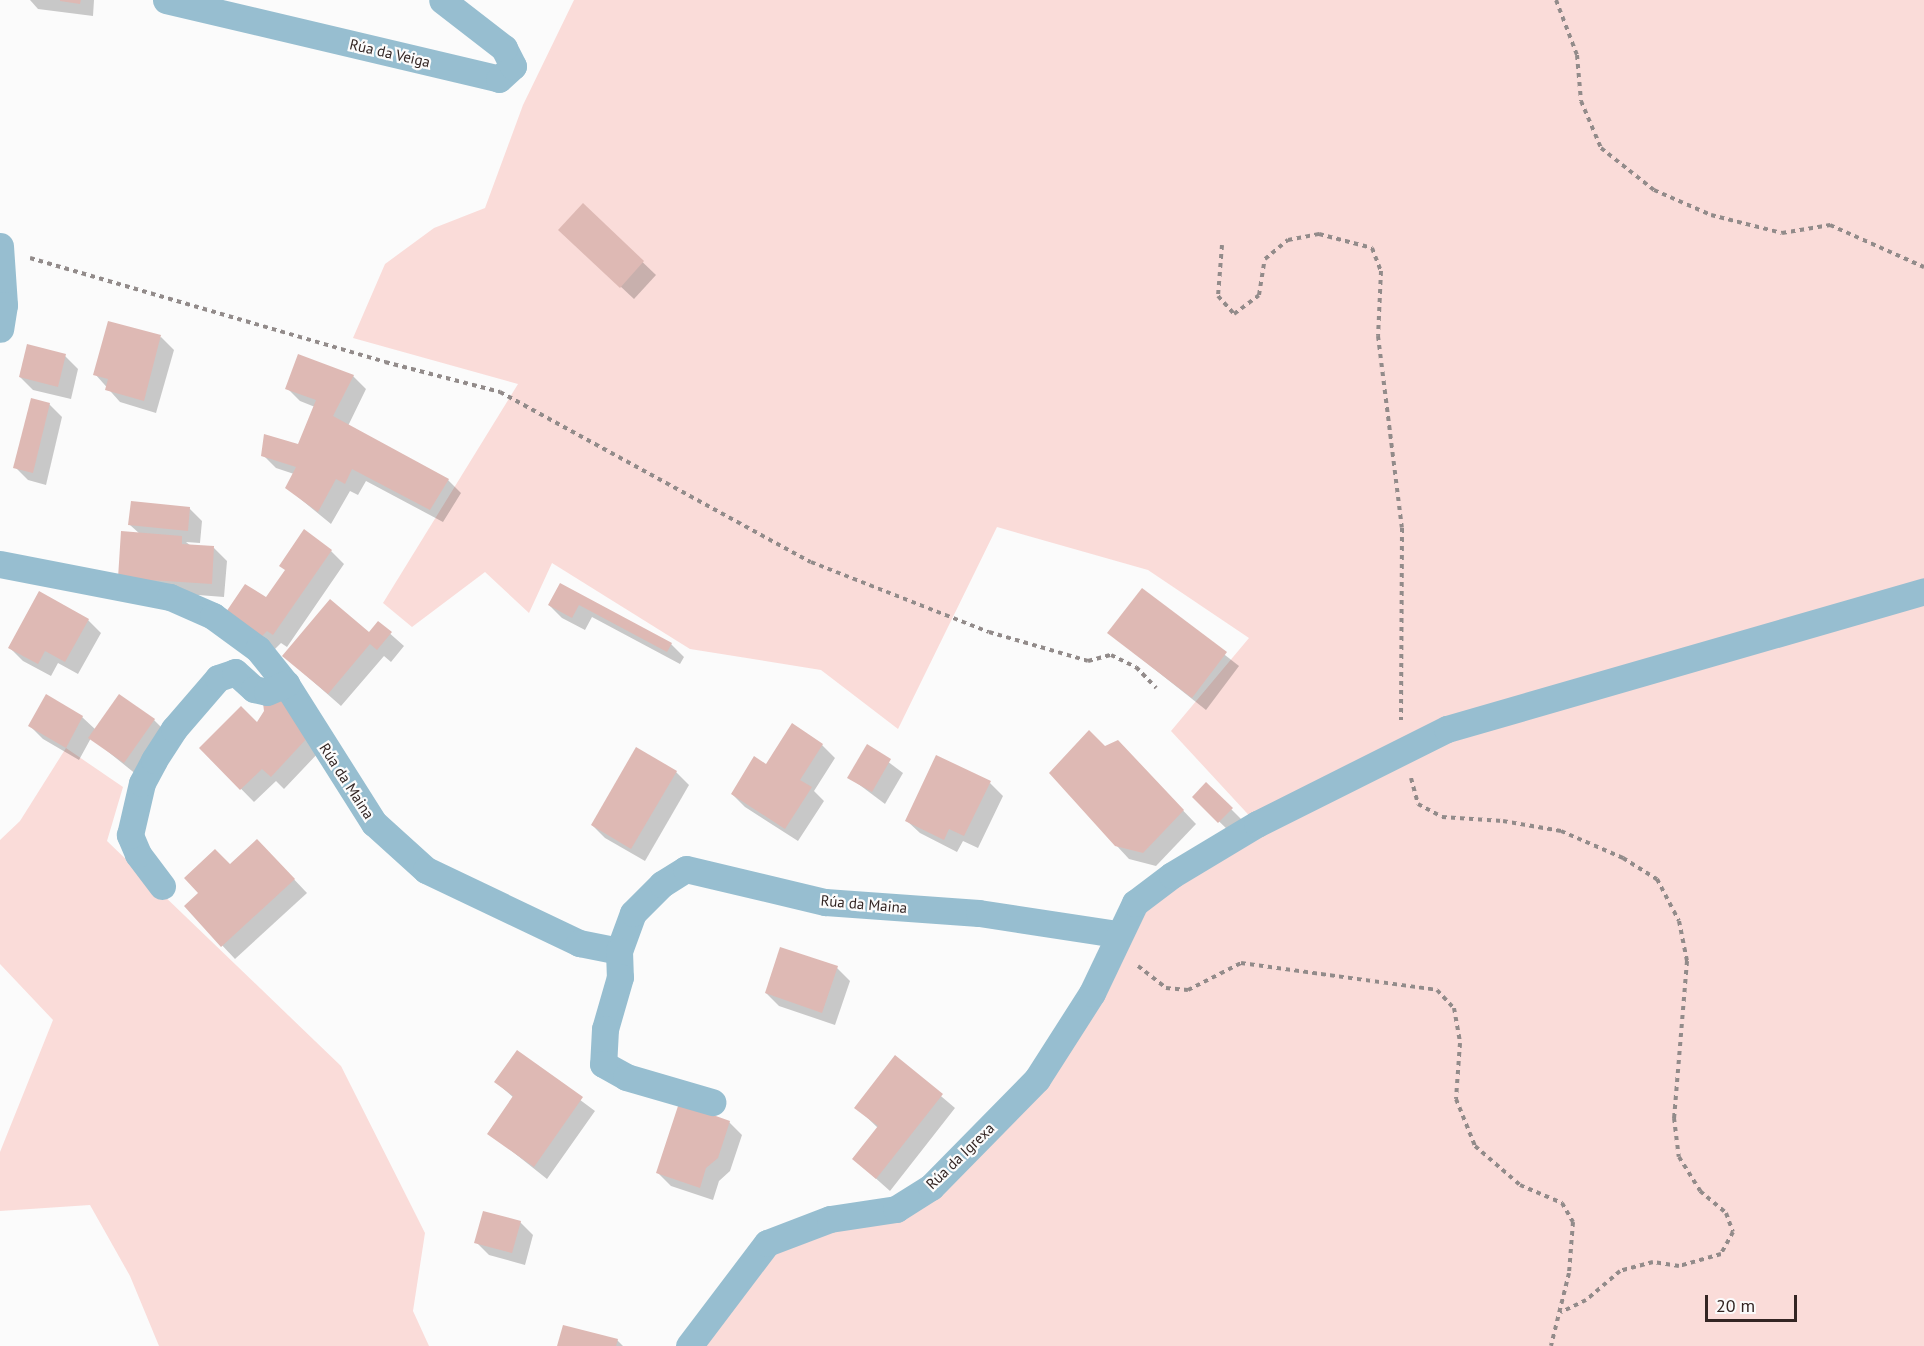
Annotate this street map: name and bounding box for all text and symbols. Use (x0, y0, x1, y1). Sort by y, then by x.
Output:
street label: Rúa da Veiga (348, 35, 432, 71)
street label: Rúa da Maina (316, 740, 378, 822)
street label: Rúa da Maina (820, 891, 908, 917)
street label: Rúa da Igrexa (922, 1119, 998, 1193)
scale bar (1708, 1283, 1800, 1321)
text: 20 m (1716, 1294, 1755, 1317)

